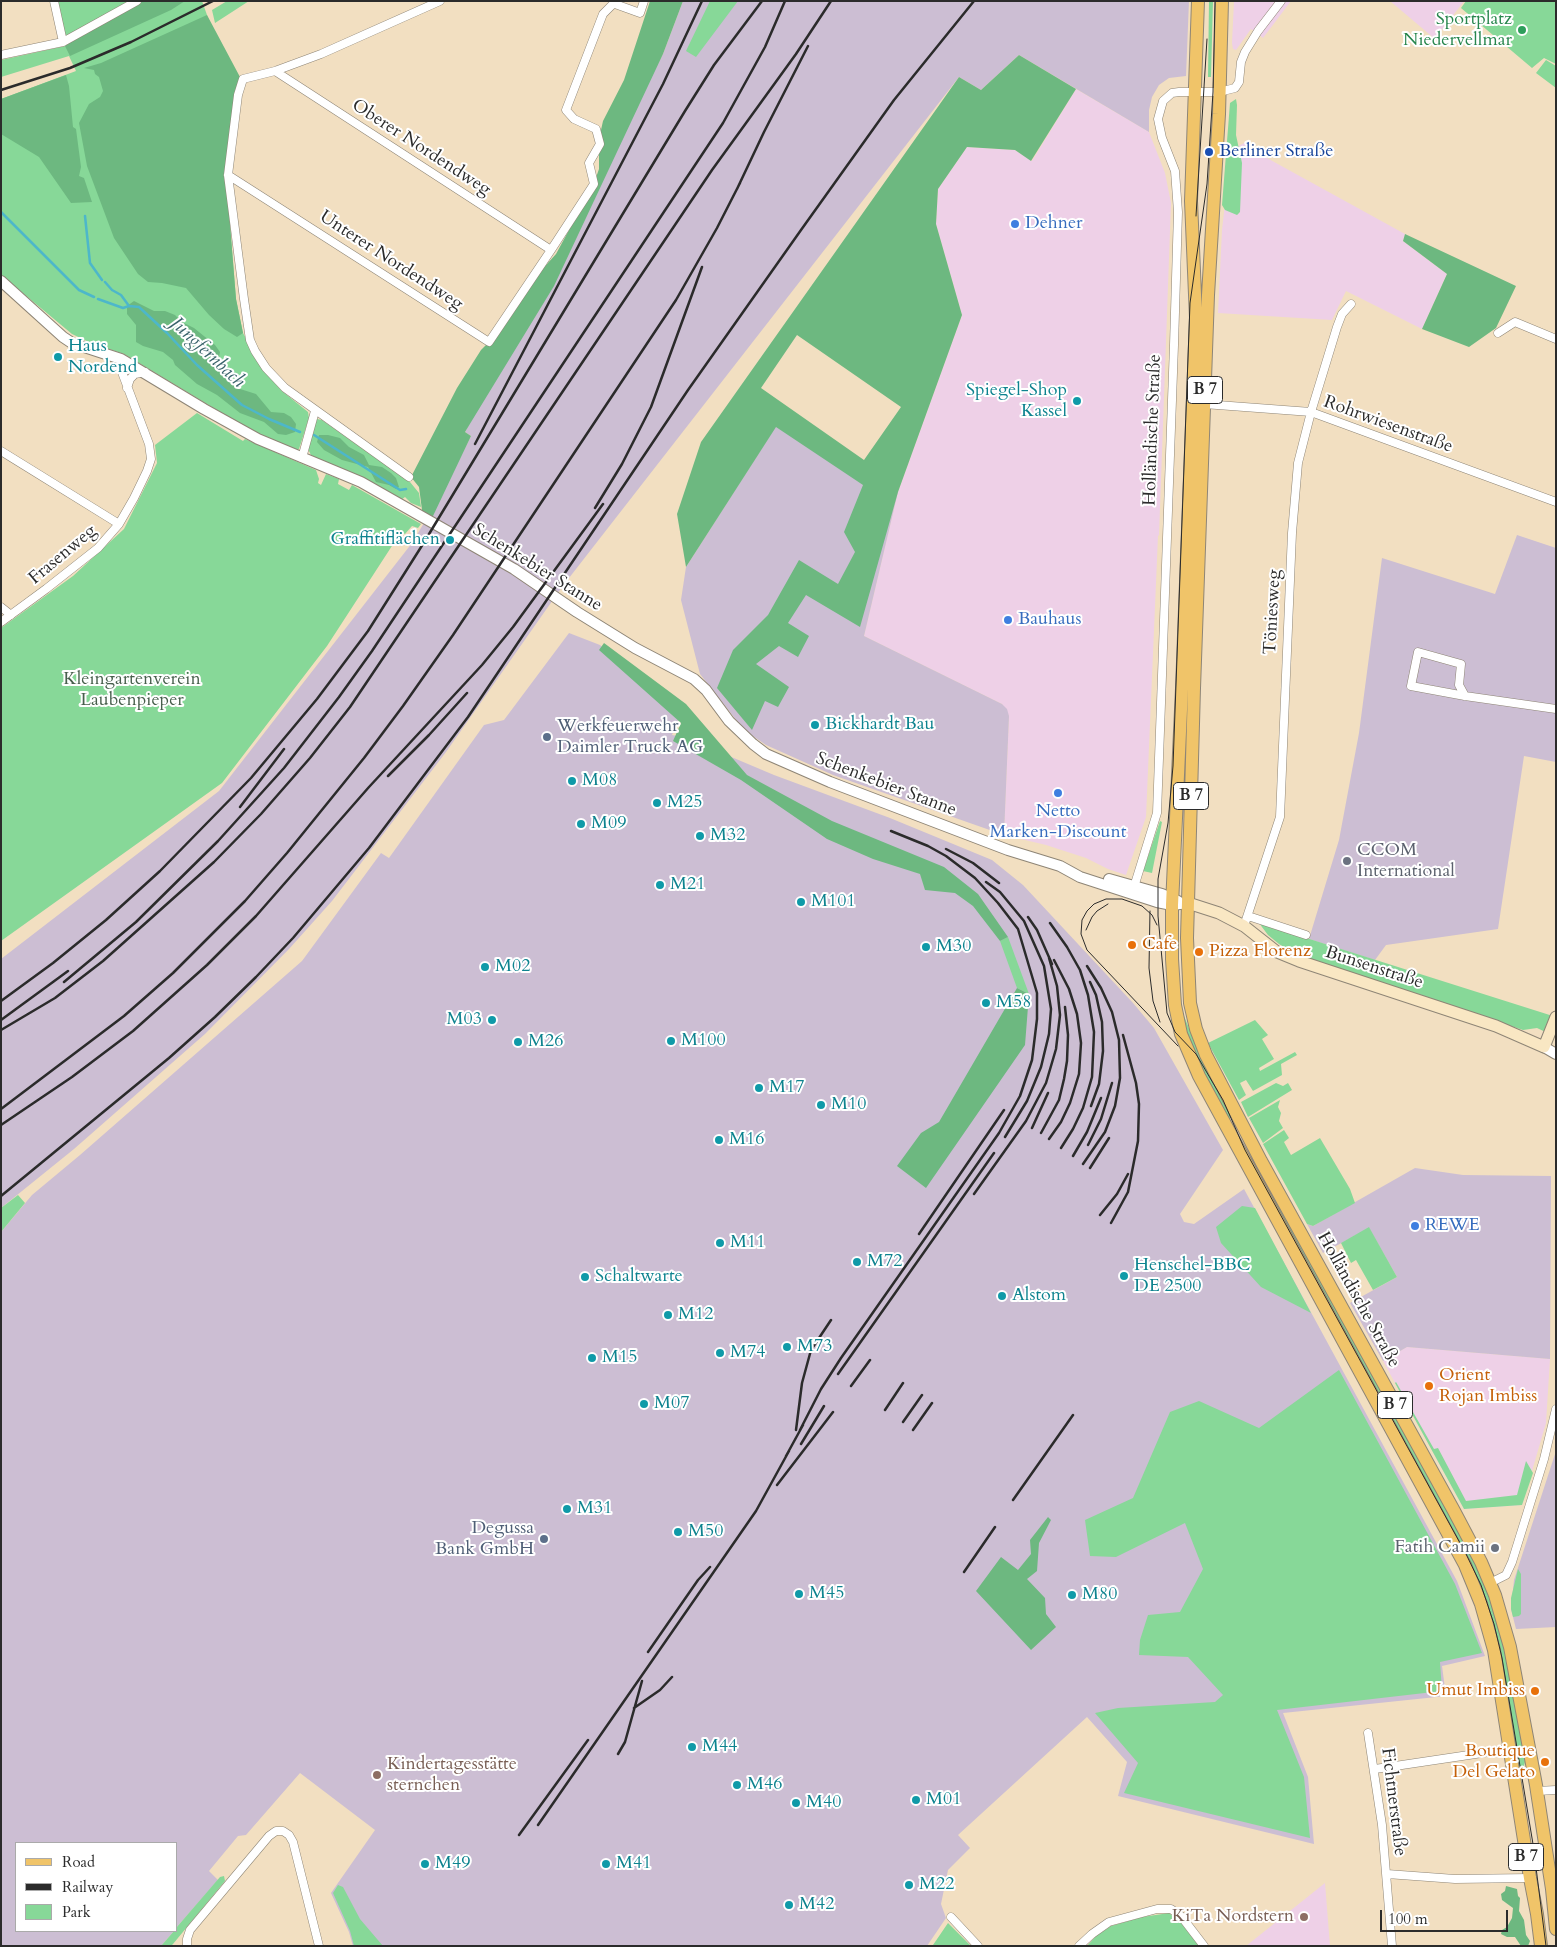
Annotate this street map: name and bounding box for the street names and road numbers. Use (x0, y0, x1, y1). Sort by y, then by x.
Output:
street label: Oberer Nordendweg (347, 95, 495, 201)
street label: Unterer Nordendweg (315, 207, 467, 315)
street label: Holländische Straße (1140, 354, 1166, 506)
road number: B 7 (1188, 376, 1222, 404)
street label: Rohrwiesenstraße (1321, 392, 1455, 458)
street label: Schenkebier Stanne (468, 519, 606, 617)
street label: Frasenweg (25, 520, 101, 590)
street label: Töniesweg (1260, 569, 1286, 655)
street label: Schenkebier Stanne (813, 748, 959, 822)
road number: B 7 (1174, 782, 1208, 809)
street label: Bunsenstraße (1322, 942, 1426, 994)
street label: Holländische Straße (1312, 1228, 1404, 1372)
road number: B 7 (1378, 1392, 1412, 1418)
street label: Fichtnerstraße (1376, 1747, 1410, 1857)
road number: B 7 (1508, 1844, 1544, 1870)

